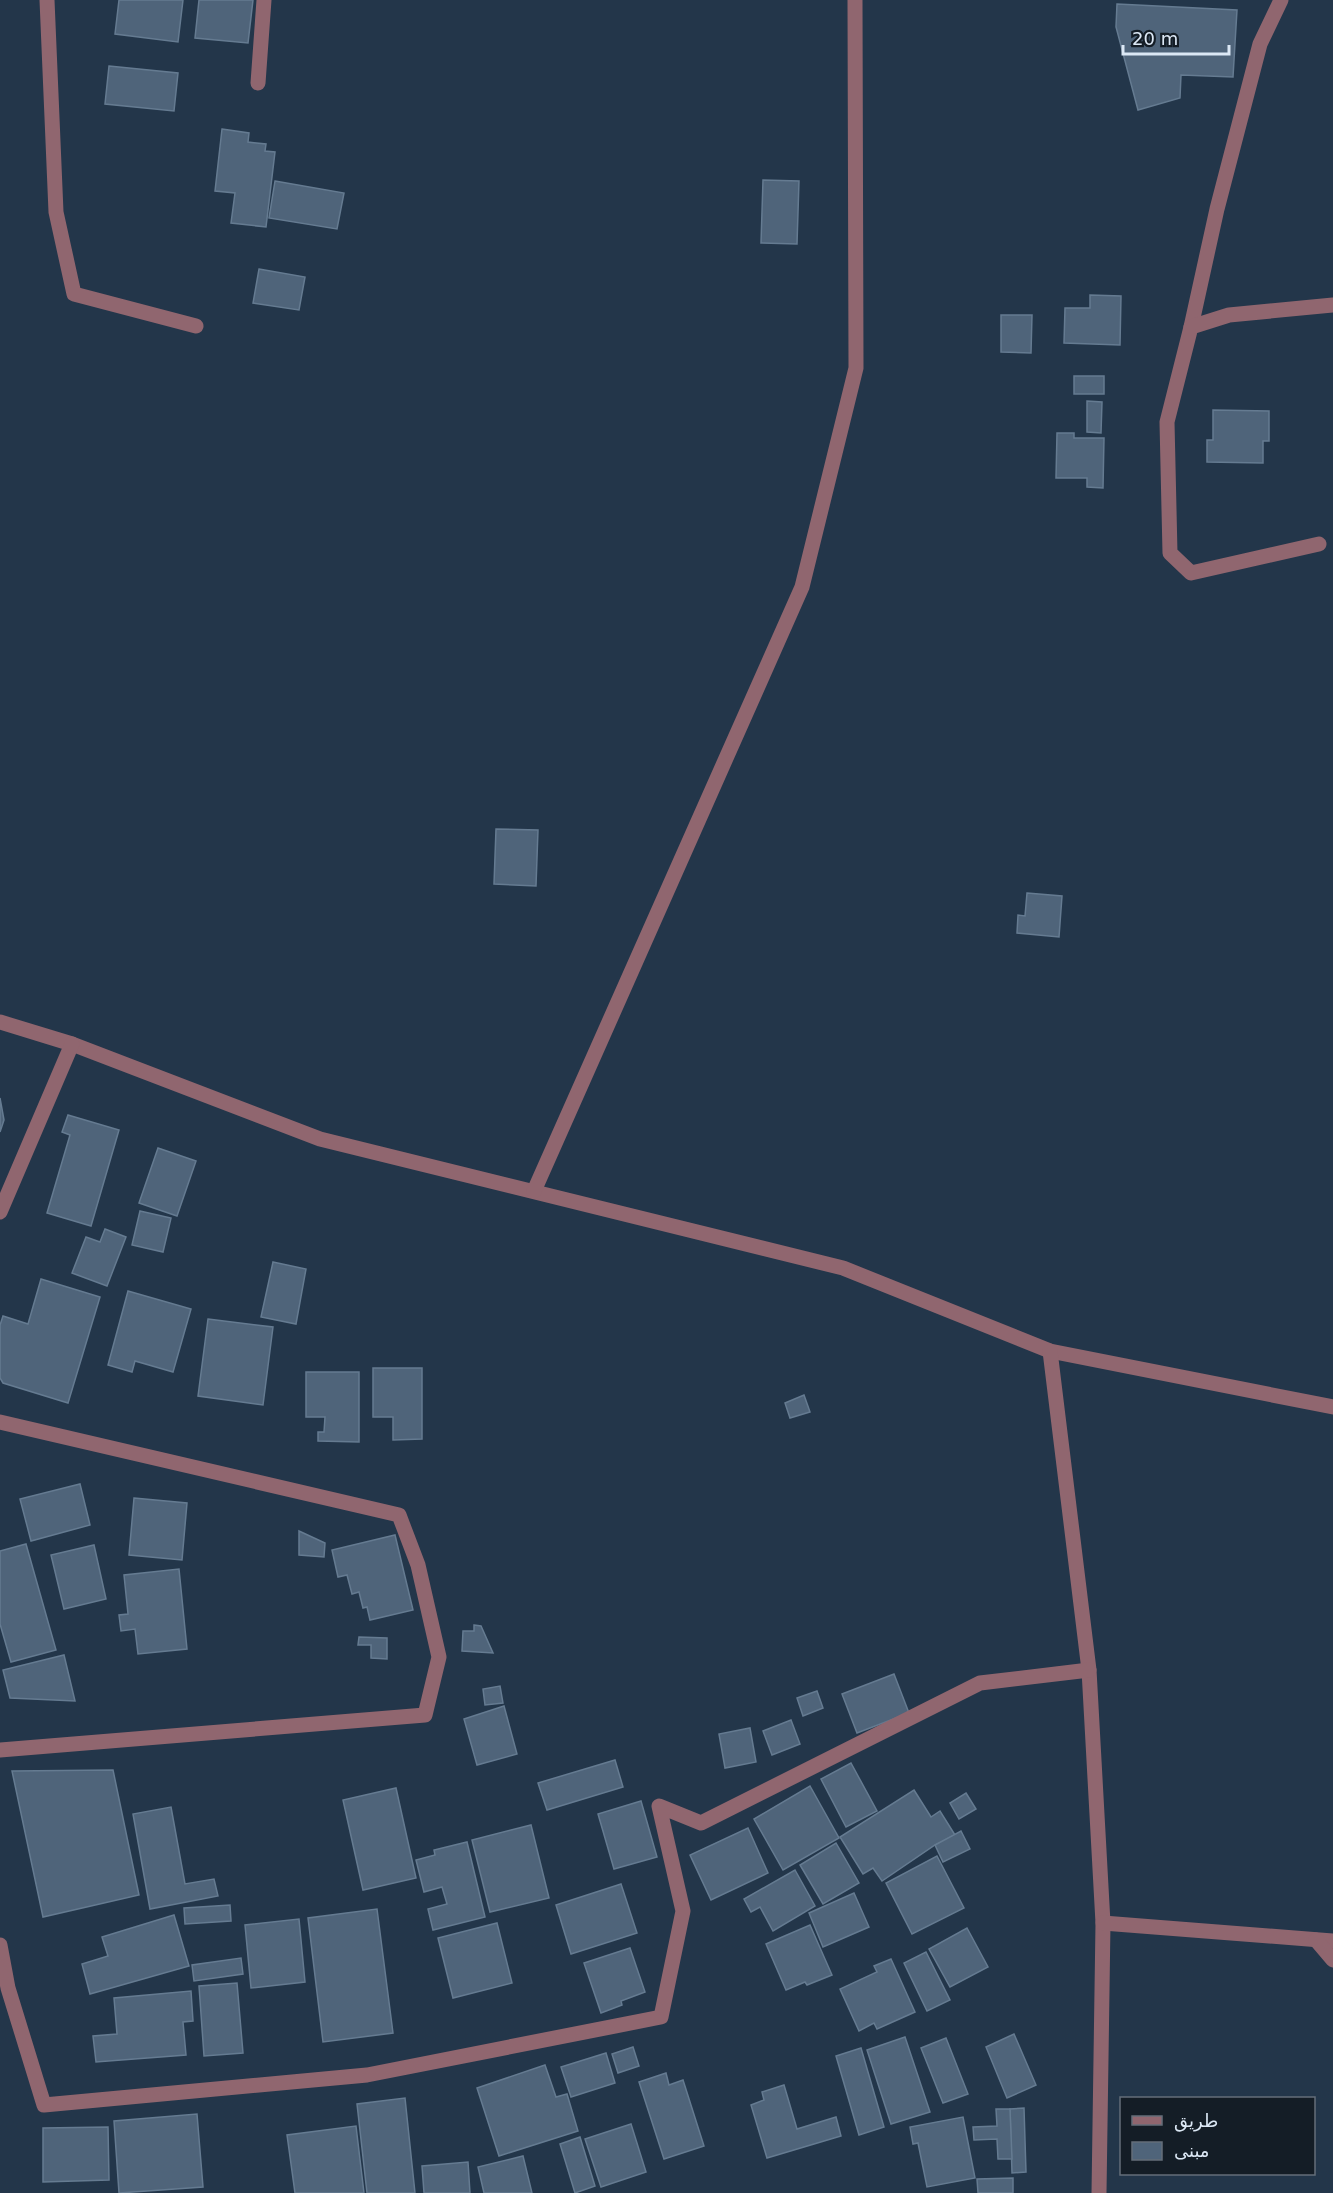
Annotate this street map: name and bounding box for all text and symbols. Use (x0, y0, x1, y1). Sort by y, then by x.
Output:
scale bar (1123, 18, 1230, 56)
text: 20 m (1132, 28, 1178, 49)
legend (1120, 2097, 1315, 2175)
text: طريق (1174, 2110, 1218, 2132)
text: مبنى (1174, 2140, 1210, 2161)

